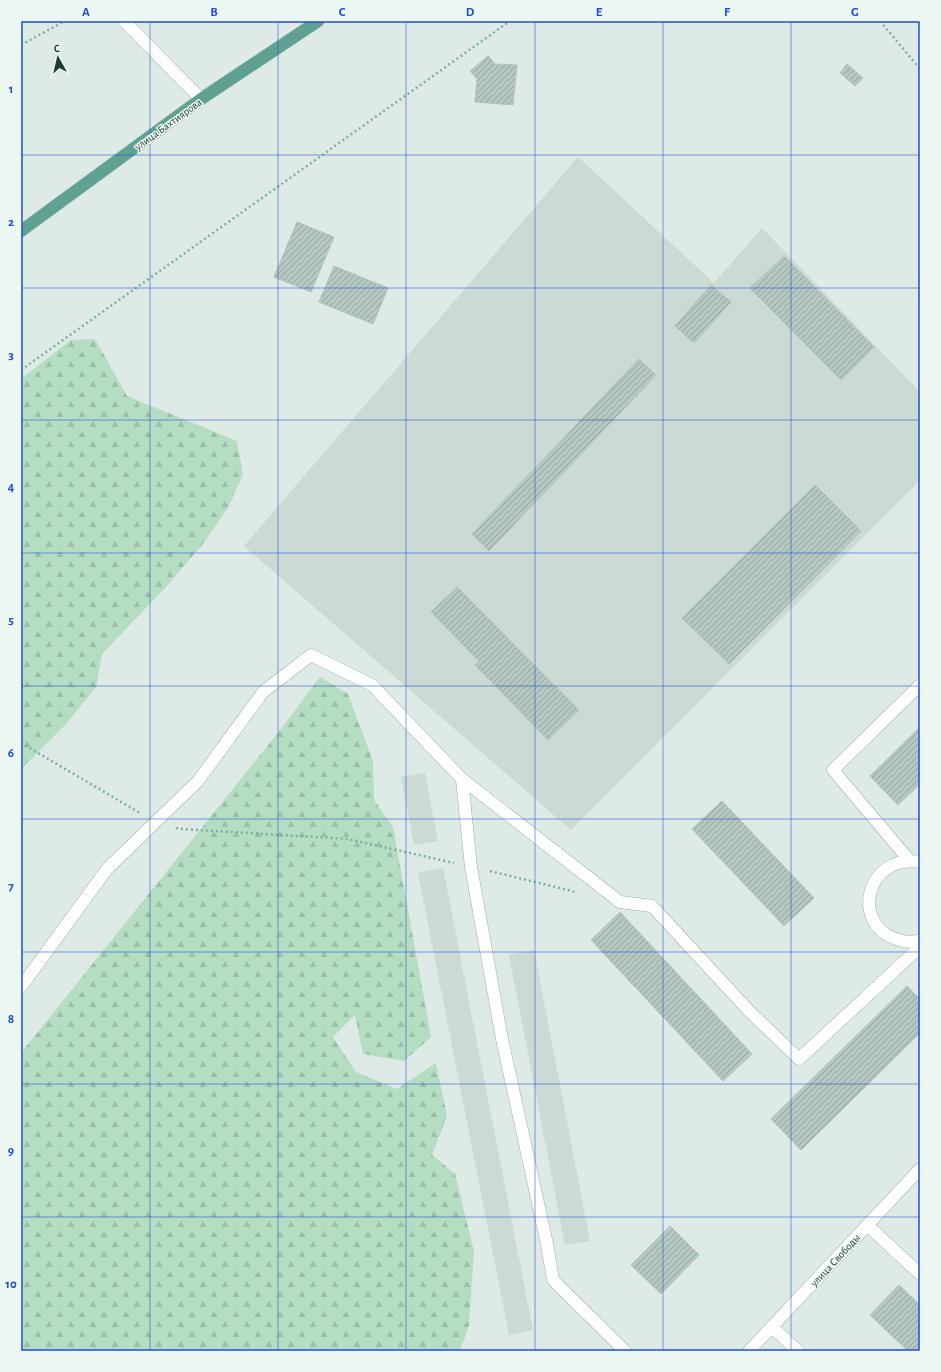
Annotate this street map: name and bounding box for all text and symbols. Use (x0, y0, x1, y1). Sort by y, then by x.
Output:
text: A (82, 6, 90, 19)
text: B (210, 6, 218, 19)
text: C (339, 6, 346, 19)
text: D (466, 6, 475, 19)
text: E (596, 6, 603, 19)
text: F (724, 6, 731, 19)
text: G (851, 6, 859, 19)
north arrow (38, 38, 78, 78)
text: С (53, 43, 60, 54)
text: 1 (9, 83, 13, 96)
street label: улица Бахтиярова (132, 96, 204, 153)
text: 2 (8, 216, 14, 229)
text: 3 (8, 349, 14, 362)
text: 4 (8, 481, 15, 494)
text: 5 (8, 614, 14, 627)
text: 6 (8, 747, 14, 760)
text: 7 (8, 880, 14, 893)
text: 8 (8, 1013, 14, 1026)
text: 9 (8, 1145, 14, 1158)
street label: улица Свободы (808, 1232, 862, 1289)
text: 10 (5, 1278, 17, 1291)

